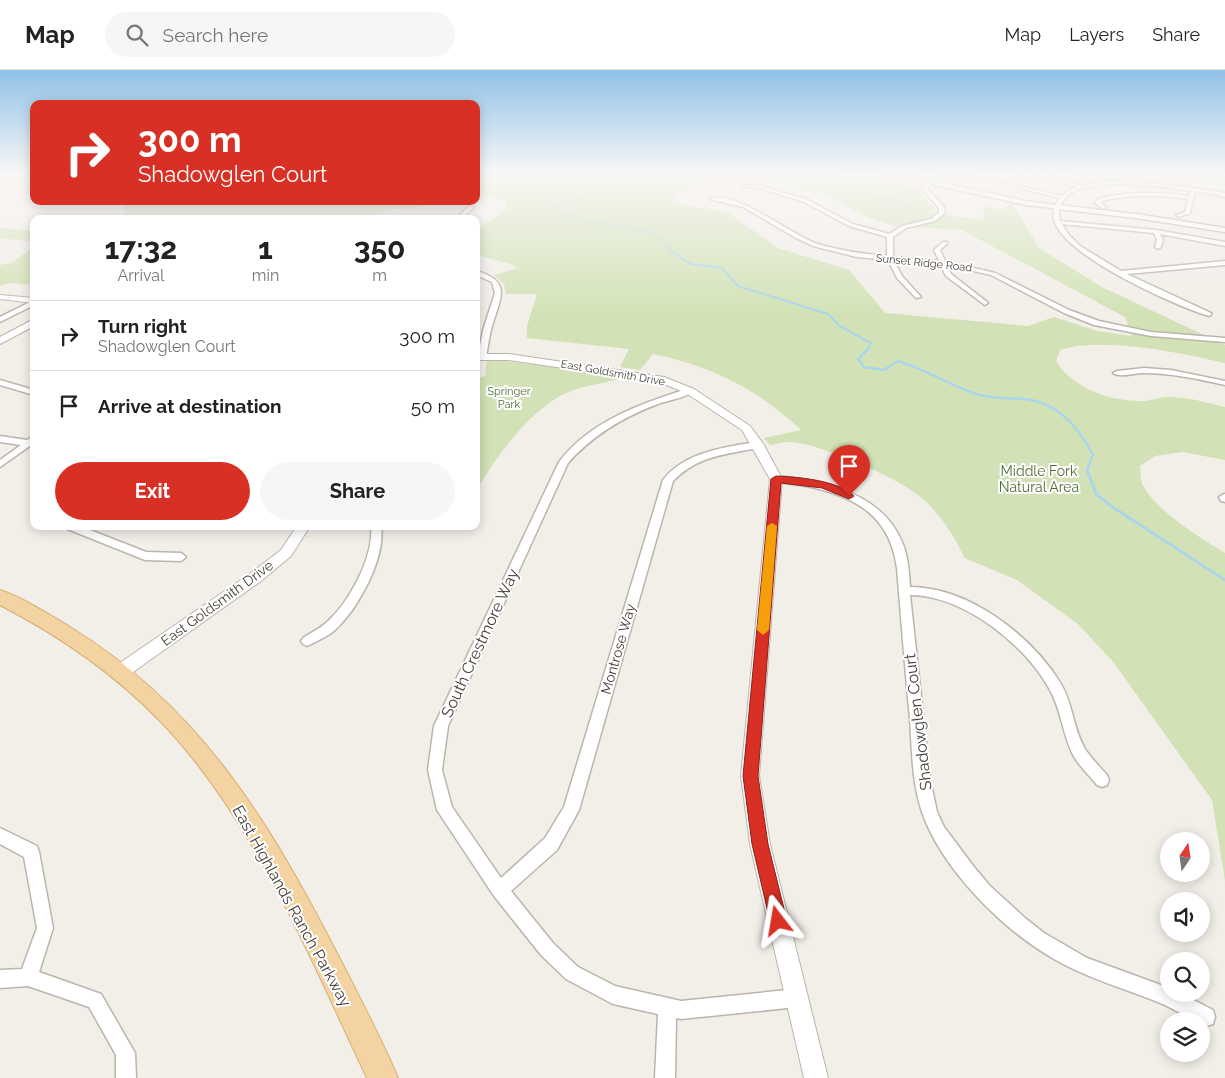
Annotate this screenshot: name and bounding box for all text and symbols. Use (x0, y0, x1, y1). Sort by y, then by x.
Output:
search box (105, 12, 455, 57)
text: Map (25, 20, 75, 49)
icon: search (123, 21, 151, 49)
text: Search here (163, 24, 268, 46)
text: Map (1005, 24, 1041, 45)
text: Layers (1069, 24, 1124, 45)
text: Share (1152, 24, 1200, 45)
text: 300 m (138, 119, 242, 160)
icon: right (55, 120, 120, 185)
text: Shadowglen Court (138, 161, 327, 187)
text: 17:32 (104, 231, 177, 266)
text: 1 (258, 231, 273, 266)
text: 350 (354, 231, 406, 266)
street label: Sunset Ridge Road (875, 251, 973, 275)
text: Arrival (117, 266, 164, 285)
text: min (252, 266, 279, 285)
text: m (372, 266, 387, 285)
text: Turn right (98, 315, 187, 337)
icon: right (55, 322, 83, 350)
text: 300 m (399, 325, 455, 347)
text: Shadowglen Court (98, 337, 236, 356)
street label: East Goldsmith Drive (560, 357, 667, 389)
park label: Springer Park (487, 385, 531, 411)
icon: arrive (55, 392, 83, 420)
text: Arrive at destination (98, 395, 282, 417)
text: 50 m (411, 395, 455, 417)
pin (828, 445, 870, 496)
icon: arrive (835, 452, 863, 480)
button: Exit (55, 462, 250, 520)
button: Share (260, 462, 455, 520)
park label: Middle Fork Natural Area (999, 463, 1079, 495)
street label: East Goldsmith Drive (158, 557, 276, 649)
street label: South Crestmore Way (437, 565, 523, 720)
street label: Montrose Way (597, 602, 639, 696)
street label: Shadowglen Court (900, 652, 936, 791)
street label: East Highlands Ranch Parkway (229, 802, 356, 1010)
north arrow (1160, 832, 1210, 882)
map controls (1160, 832, 1210, 1062)
button: sound (1160, 892, 1210, 942)
position arrow (751, 894, 803, 946)
button: search (1160, 952, 1210, 1002)
button: layers (1160, 1012, 1210, 1062)

